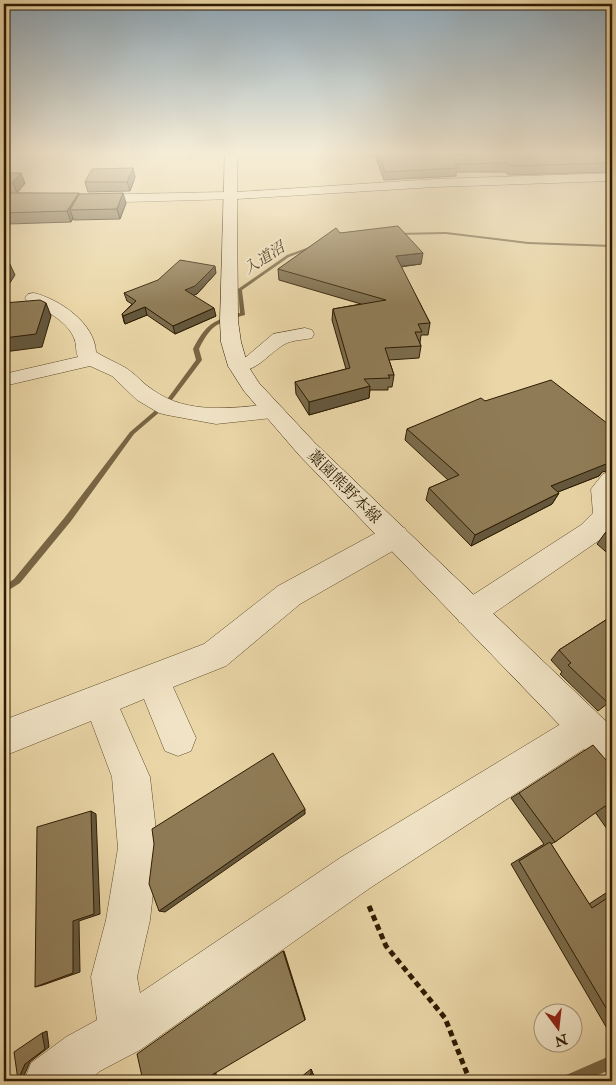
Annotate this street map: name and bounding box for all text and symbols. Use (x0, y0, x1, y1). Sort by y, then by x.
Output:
water label: 入道沼 (240, 237, 291, 279)
street label: 藁園熊野本線 (303, 446, 385, 528)
north arrow (534, 1002, 584, 1052)
text: N (553, 1030, 570, 1050)

